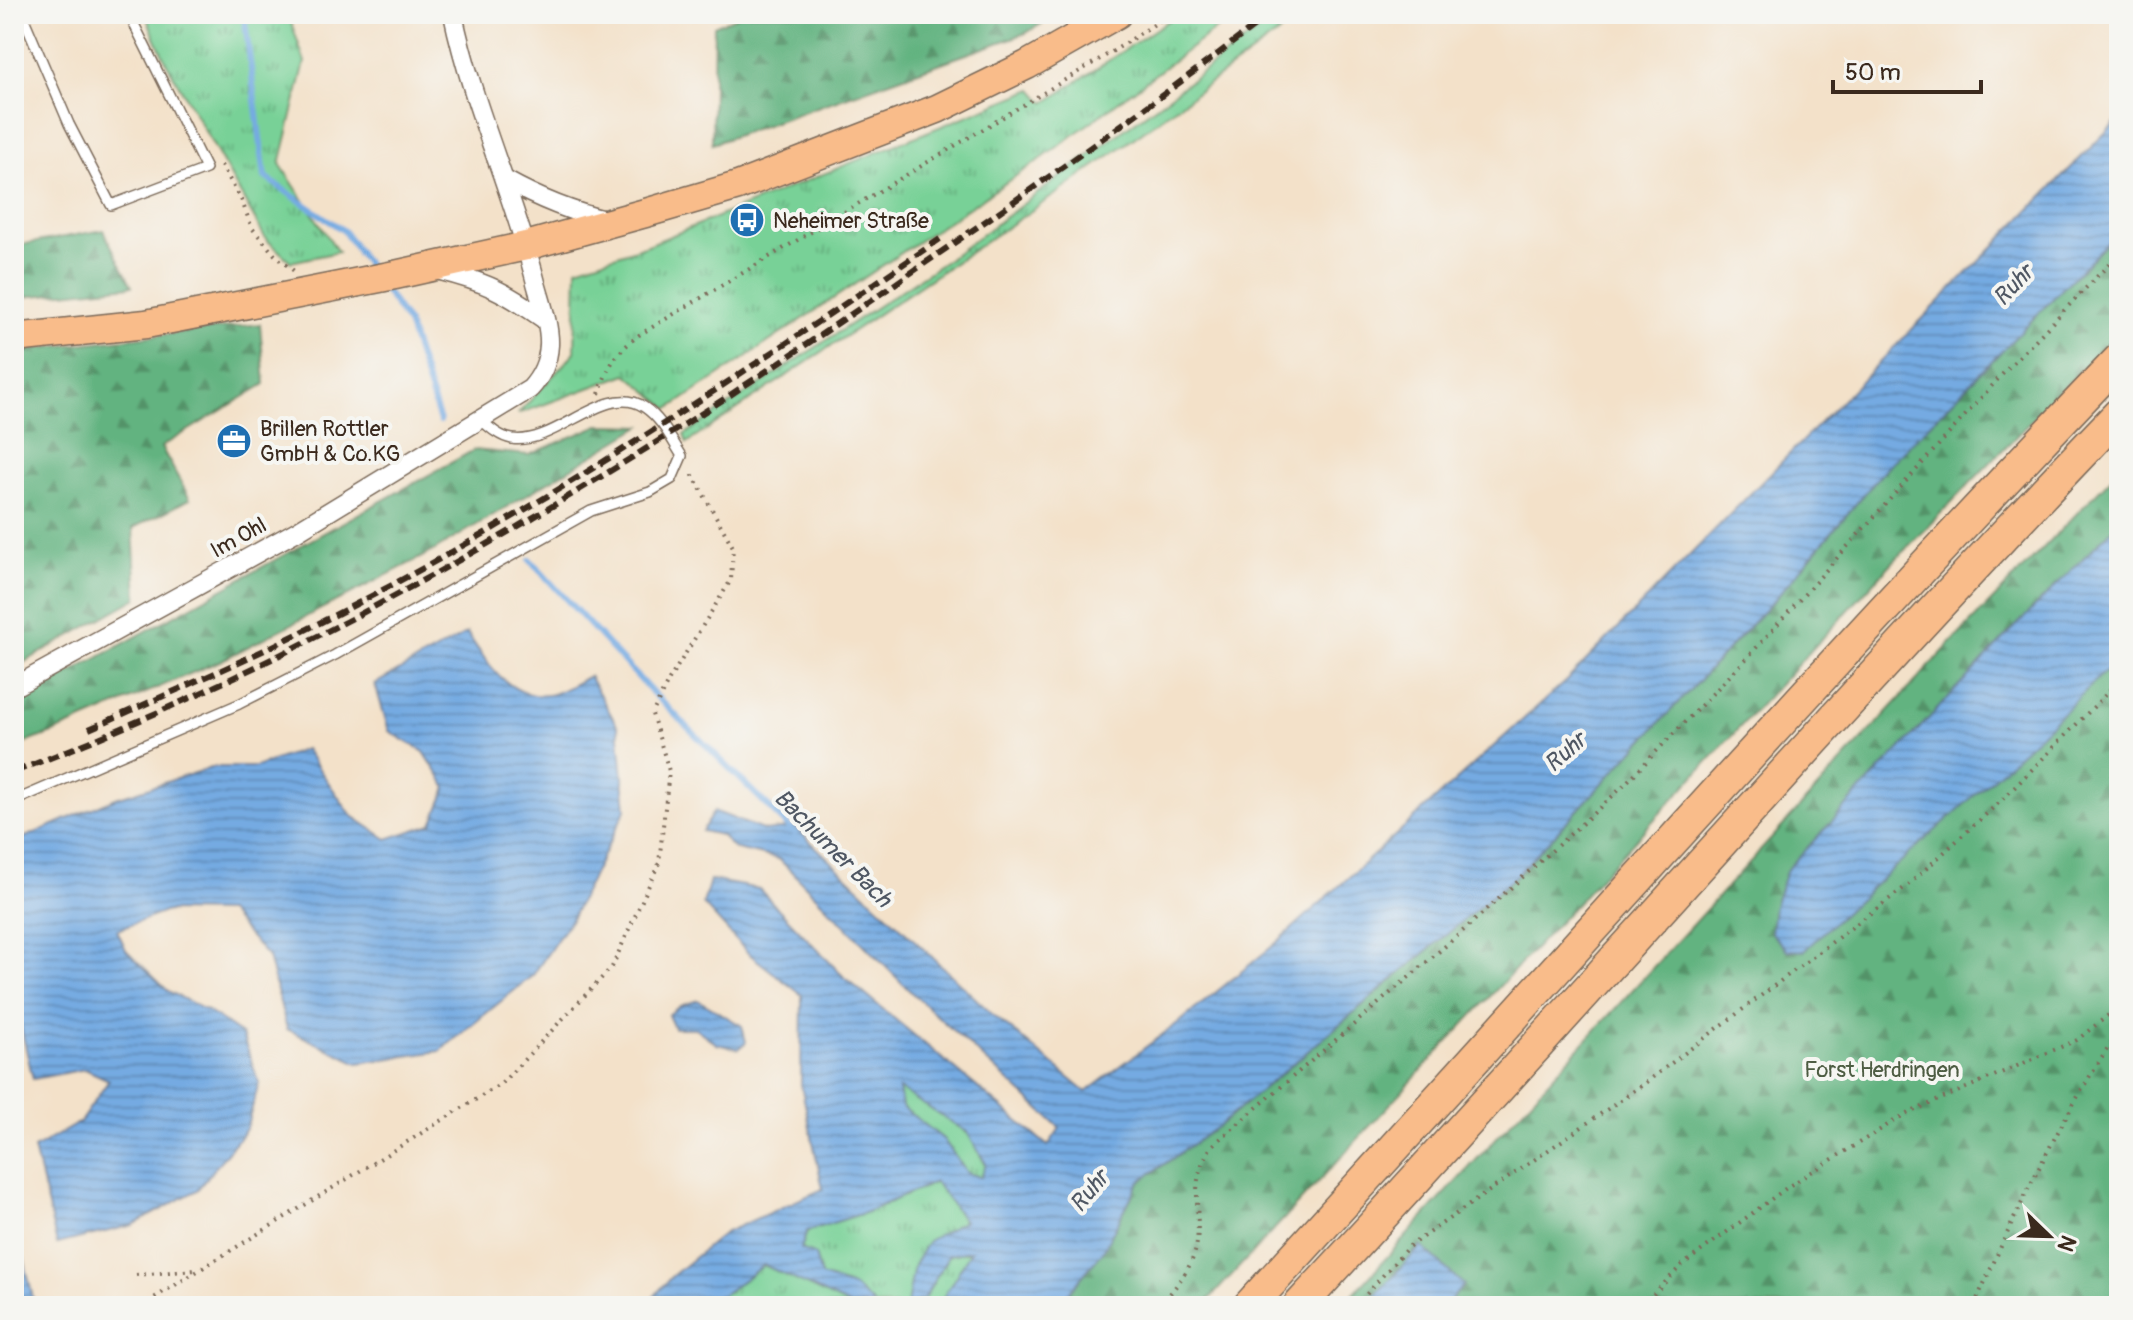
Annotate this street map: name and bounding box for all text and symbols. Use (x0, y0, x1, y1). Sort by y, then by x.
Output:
scale bar (1833, 44, 1981, 94)
text: 50 m (1845, 58, 1901, 87)
bus stop icon: Neheimer Straße (728, 201, 766, 239)
place label: Neheimer Straße (773, 207, 929, 235)
water label: Ruhr (1987, 256, 2042, 312)
place label: Brillen Rottler GmbH & Co.KG (260, 415, 400, 468)
office icon: Brillen Rottler GmbH & Co.KG (215, 422, 253, 460)
street label: Im Ohl (205, 511, 272, 565)
water label: Ruhr (1539, 724, 1595, 778)
water label: Bachumer Bach (768, 783, 899, 915)
park label: Forst Herdringen (1804, 1056, 1960, 1084)
water label: Ruhr (1064, 1162, 1117, 1218)
north arrow (2009, 1196, 2089, 1276)
text: N (2051, 1231, 2082, 1256)

